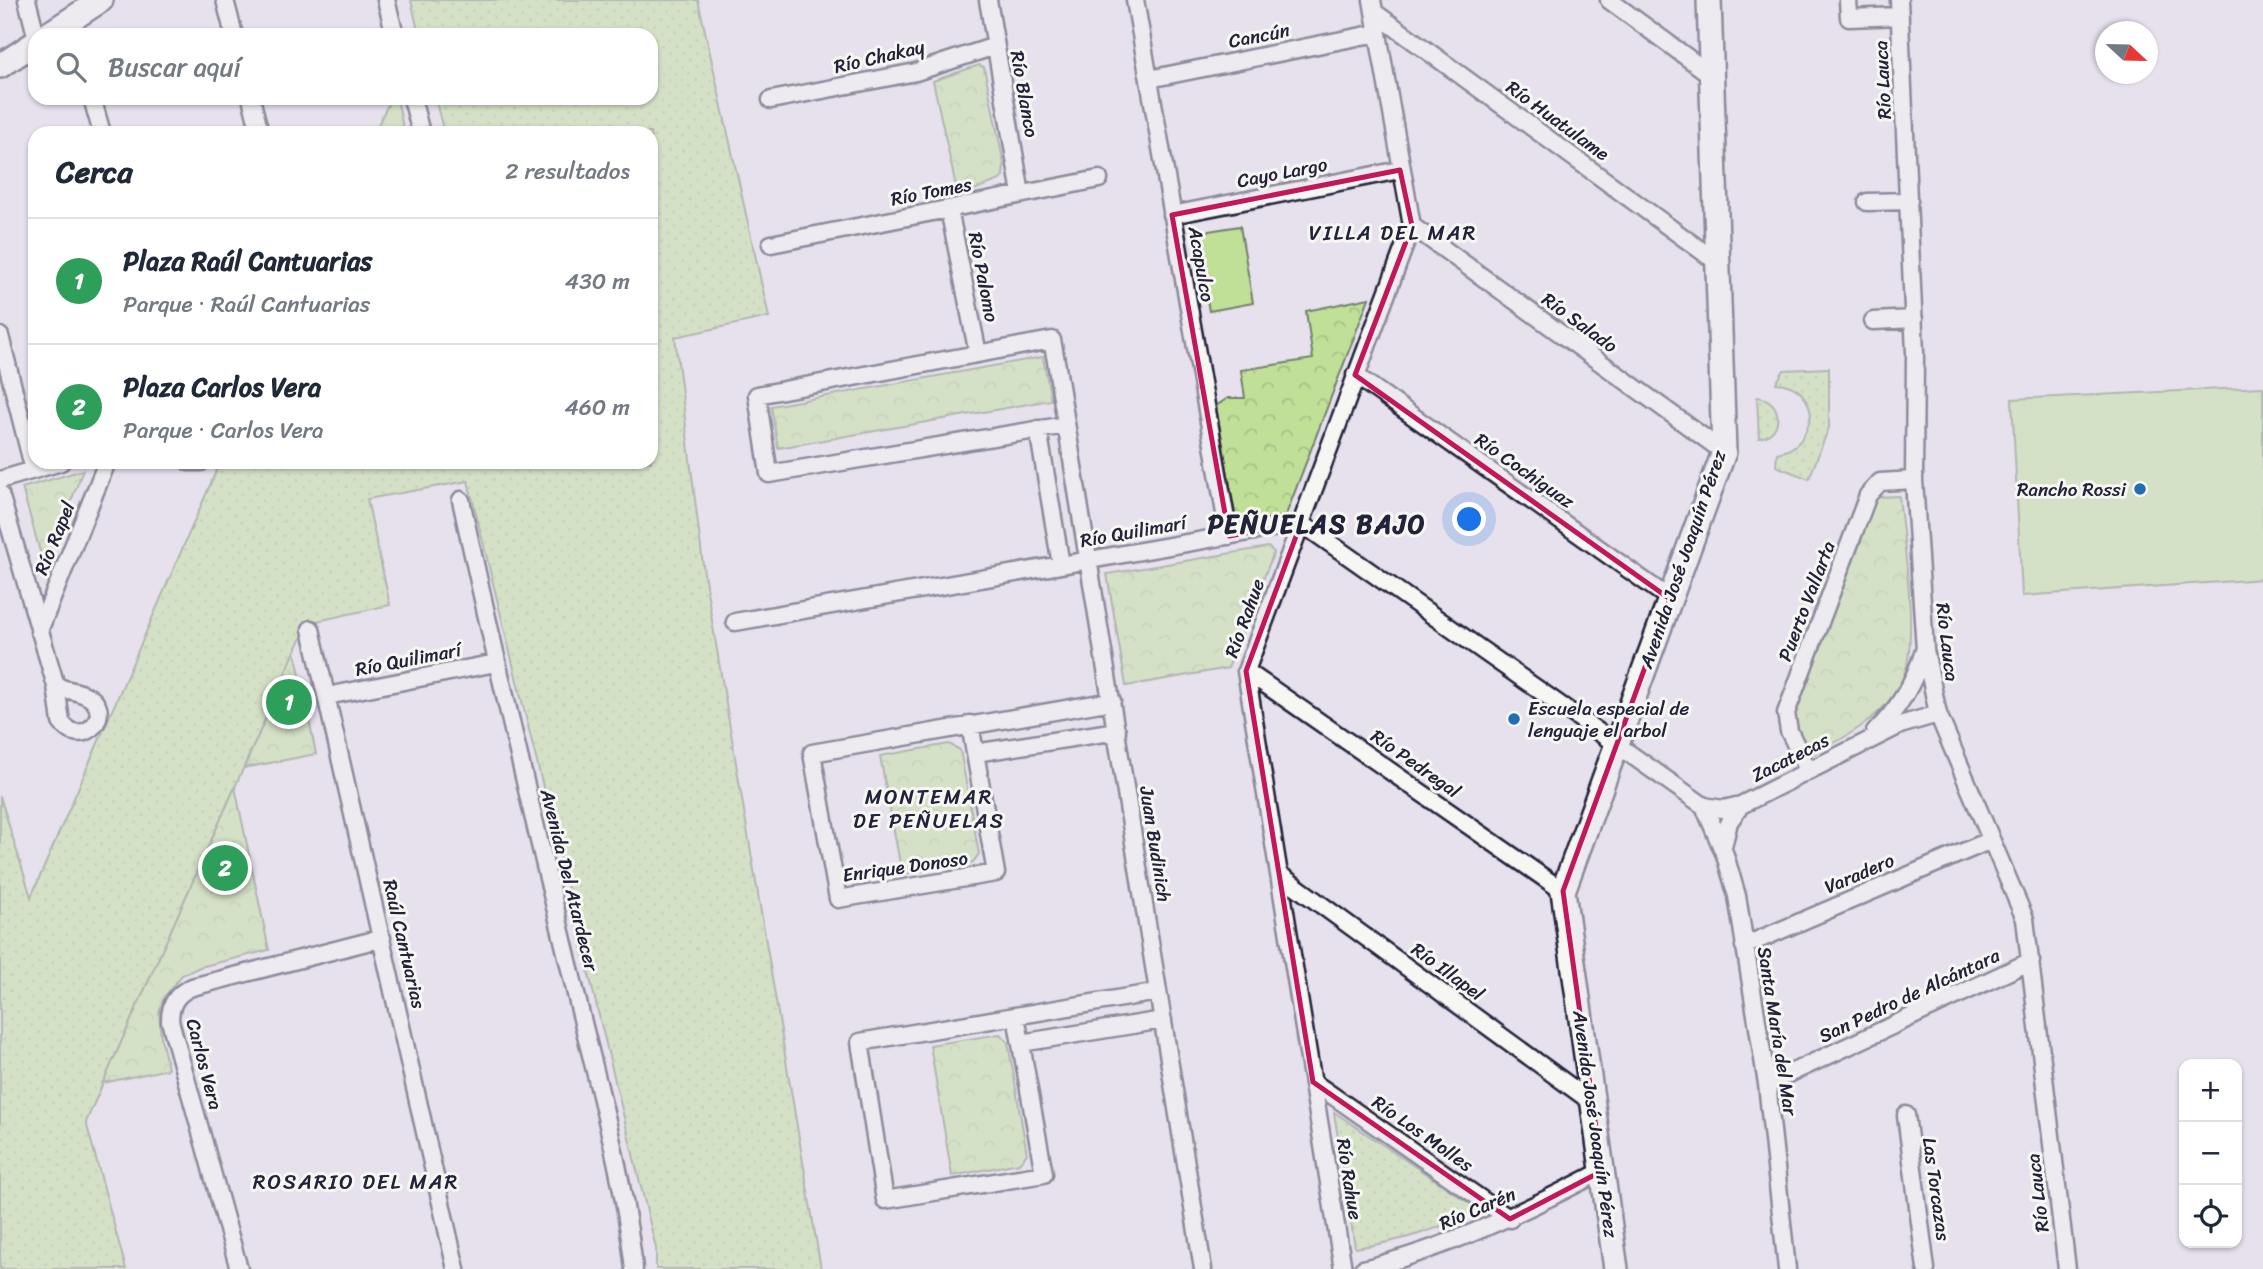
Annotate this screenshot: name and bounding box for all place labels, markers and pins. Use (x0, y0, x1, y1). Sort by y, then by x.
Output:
place label: Rancho Rossi (2017, 473, 2127, 506)
marker: Rancho Rossi (2132, 481, 2148, 497)
pin: 1 (266, 676, 312, 728)
place label: Escuela especial de lenguaje el arbol (1528, 692, 1690, 747)
marker: Escuela especial de lenguaje el arbol (1506, 711, 1522, 727)
pin: 2 (202, 842, 248, 894)

